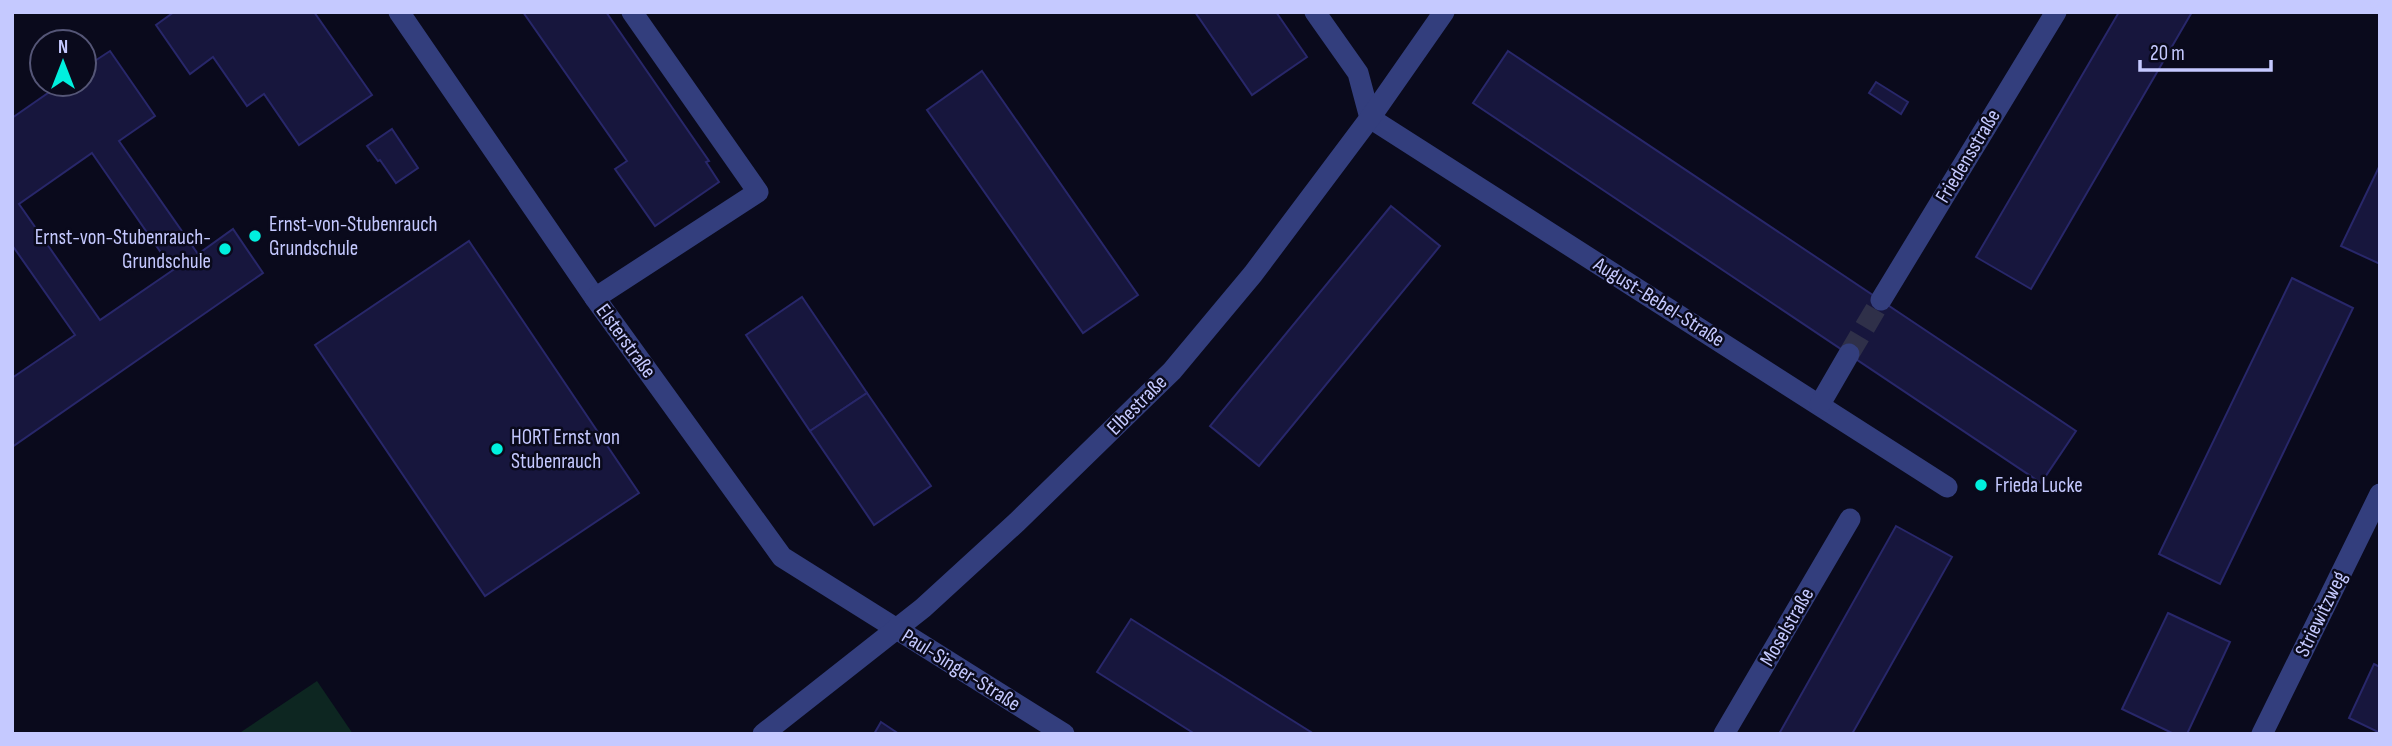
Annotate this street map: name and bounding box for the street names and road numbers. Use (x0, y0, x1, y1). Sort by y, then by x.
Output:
street label: Friedensstraße (1930, 105, 2006, 207)
street label: August-Bebel-Straße (1588, 251, 1729, 352)
street label: Elsterstraße (591, 299, 661, 383)
street label: Elbestraße (1102, 370, 1172, 440)
street label: Striewitzweg (2290, 567, 2352, 661)
street label: Moselstraße (1755, 583, 1819, 671)
street label: Paul-Singer-Straße (897, 624, 1025, 716)

